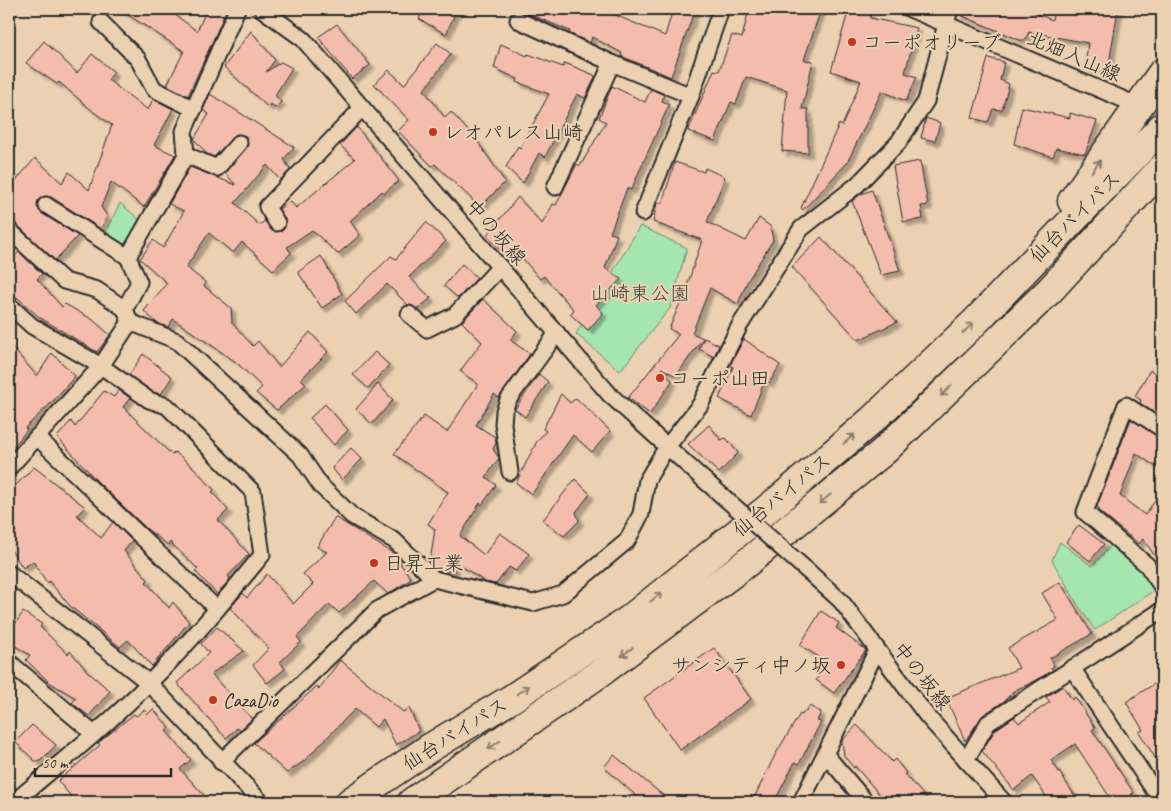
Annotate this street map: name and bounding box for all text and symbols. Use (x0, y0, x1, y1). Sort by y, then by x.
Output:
street label: 北畑入山線 (1023, 25, 1125, 87)
place label: コーポオリーブ (862, 30, 1001, 55)
marker: コーポオリーブ (846, 36, 858, 48)
place label: レオパレス山崎 (443, 120, 583, 145)
marker: レオパレス山崎 (427, 126, 439, 138)
one-way arrow (1091, 159, 1101, 173)
street label: 仙台バイパス (1024, 166, 1126, 268)
street label: 中の坂線 (460, 194, 532, 270)
park label: 山崎東公園 (590, 281, 690, 306)
one-way arrow (962, 322, 974, 334)
place label: コーポ山田 (670, 366, 770, 391)
marker: コーポ山田 (654, 372, 666, 384)
one-way arrow (939, 385, 952, 397)
one-way arrow (843, 433, 856, 445)
street label: 仙台バイパス (728, 448, 836, 542)
one-way arrow (818, 494, 831, 505)
place label: 日昇工業 (384, 551, 464, 576)
marker: 日昇工業 (368, 557, 380, 569)
one-way arrow (649, 592, 662, 603)
street label: 中の坂線 (888, 637, 956, 715)
one-way arrow (621, 647, 634, 658)
place label: サンシティ中ノ坂 (671, 653, 831, 678)
marker: サンシティ中ノ坂 (835, 659, 847, 671)
one-way arrow (516, 685, 530, 695)
place label: CazaDio (223, 688, 279, 713)
street label: 仙台バイパス (398, 692, 512, 776)
marker: CazaDio (207, 694, 219, 706)
one-way arrow (487, 740, 501, 750)
scale bar (35, 746, 171, 778)
text: 50 m (42, 754, 69, 773)

